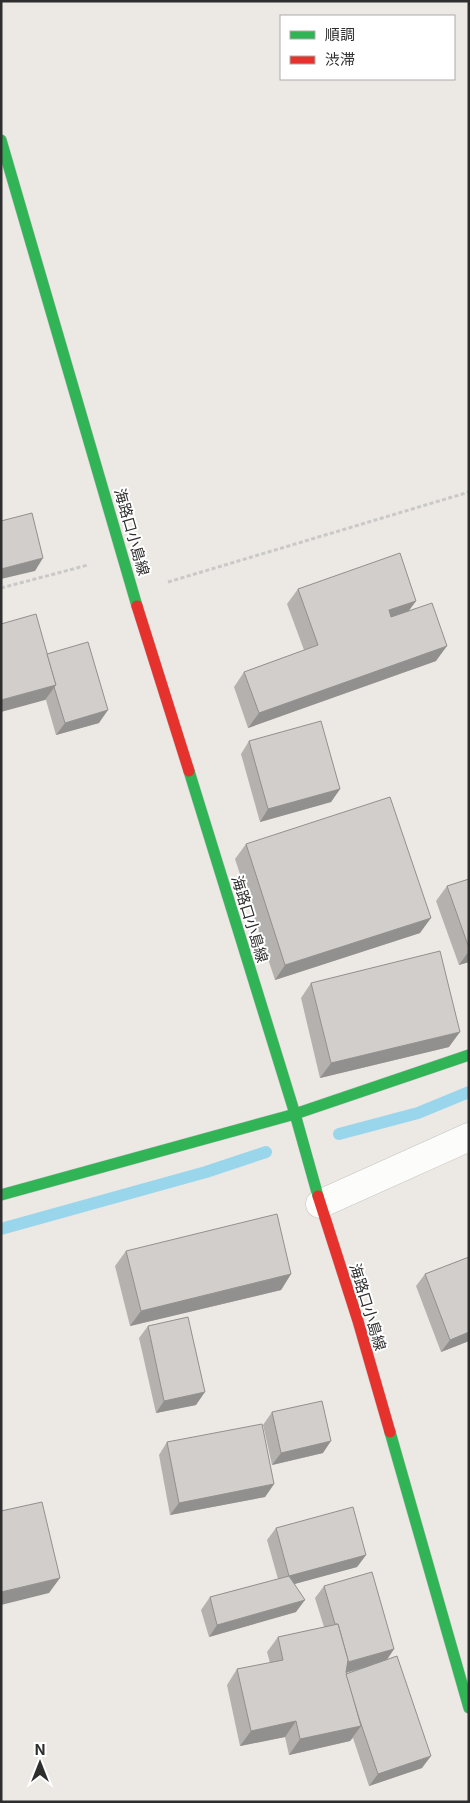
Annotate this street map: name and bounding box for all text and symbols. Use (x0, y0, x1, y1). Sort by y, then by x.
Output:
legend (280, 15, 455, 80)
text: 順調 (325, 25, 355, 44)
text: 渋滞 (325, 50, 355, 69)
street label: 海路口小島線 (110, 486, 154, 578)
street label: 海路口小島線 (228, 873, 272, 965)
street label: 海路口小島線 (346, 1261, 390, 1353)
north arrow (15, 1738, 65, 1788)
text: N (35, 1741, 45, 1758)

